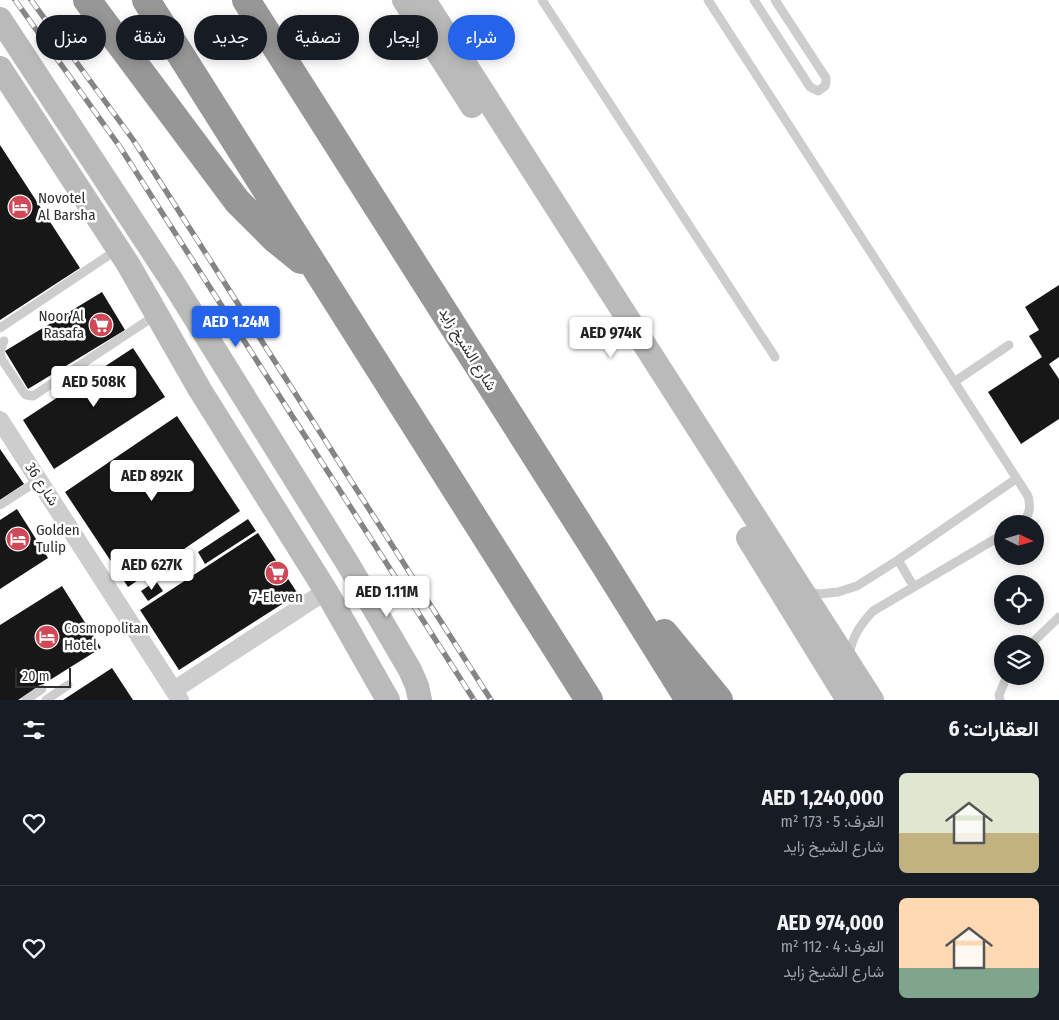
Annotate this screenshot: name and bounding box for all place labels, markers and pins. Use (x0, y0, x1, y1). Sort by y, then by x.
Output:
place label: Novotel Al Barsha (38, 189, 96, 224)
hotel icon: Novotel Al Barsha (7, 194, 33, 220)
pin: AED 1.24M (179, 306, 293, 348)
place label: Noor Al Rasafa (39, 307, 84, 342)
supermarket icon: Noor Al Rasafa (88, 312, 114, 338)
pin: AED 974K (559, 316, 663, 359)
pin: AED 508K (42, 366, 146, 408)
pin: AED 892K (100, 460, 204, 502)
place label: Golden Tulip (36, 521, 80, 556)
hotel icon: Golden Tulip (5, 526, 31, 552)
pin: AED 627K (100, 548, 204, 591)
supermarket icon: 7-Eleven (264, 560, 290, 586)
pin: AED 1.11M (330, 576, 444, 618)
place label: 7-Eleven (251, 588, 303, 606)
place label: Cosmopolitan Hotel (64, 619, 149, 654)
hotel icon: Cosmopolitan Hotel (34, 624, 60, 650)

